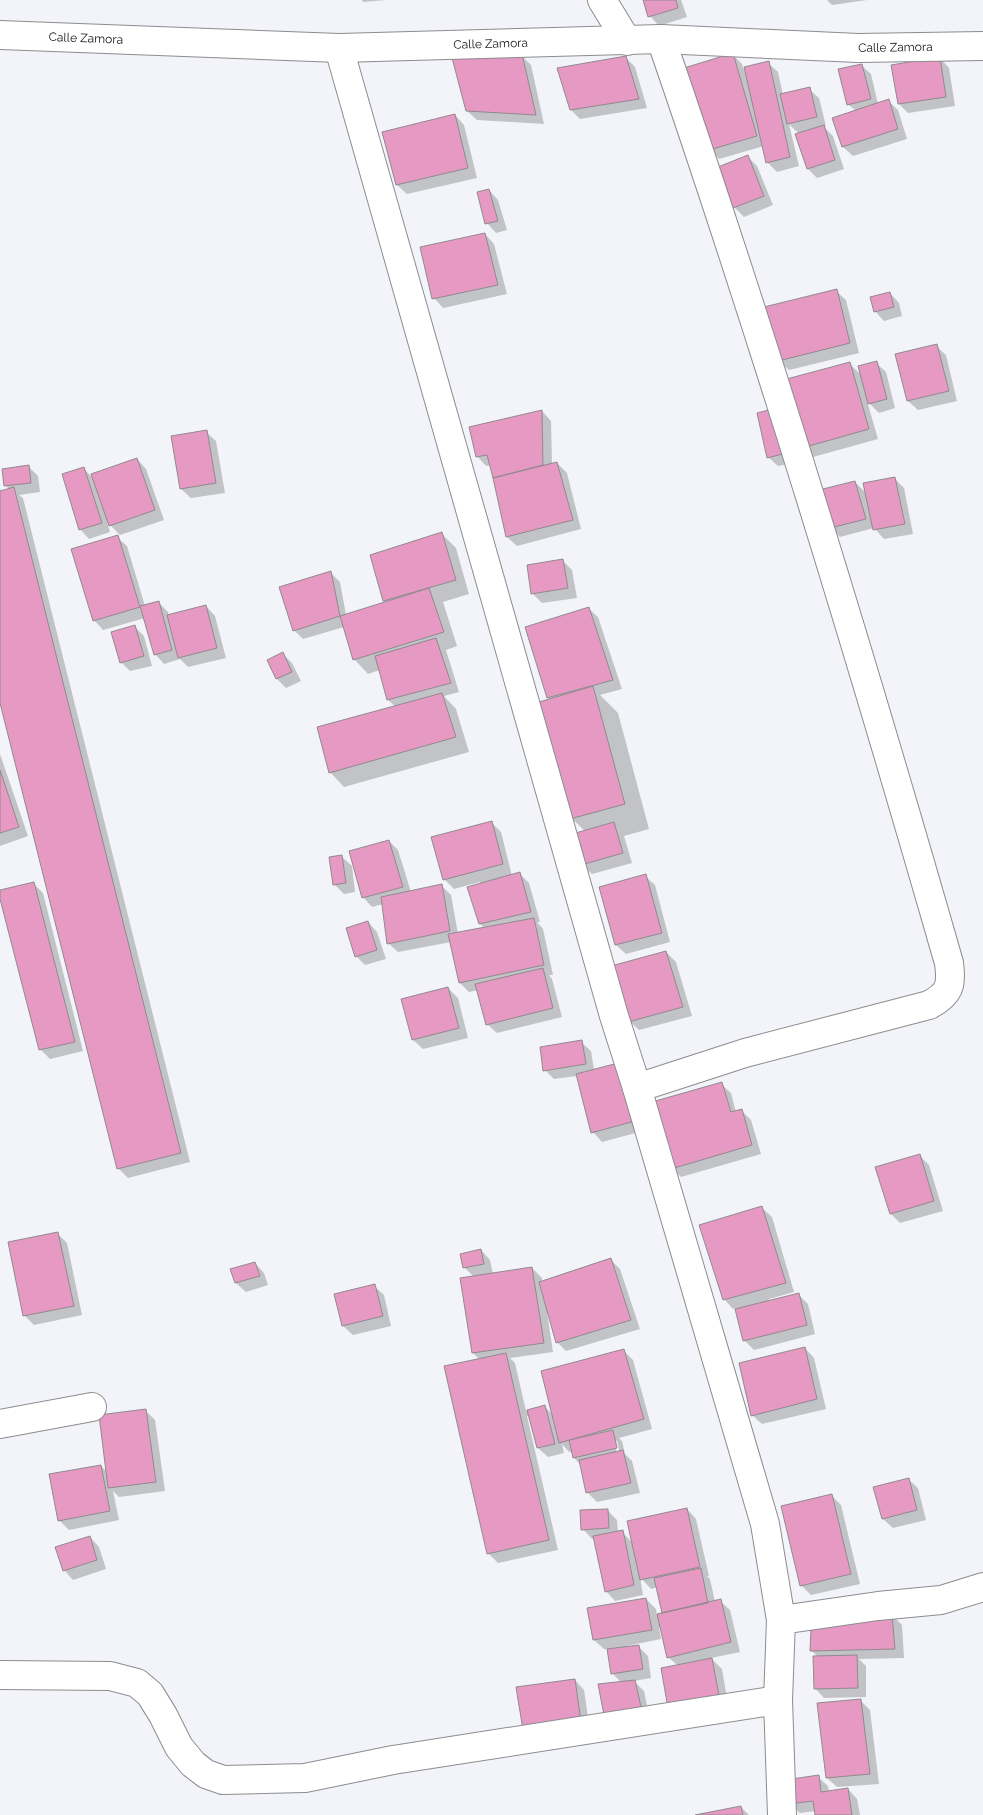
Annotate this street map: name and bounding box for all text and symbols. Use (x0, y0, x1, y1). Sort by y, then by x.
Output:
street label: Calle Zamora (48, 30, 123, 47)
street label: Calle Zamora (453, 36, 528, 52)
street label: Calle Zamora (858, 40, 933, 55)

